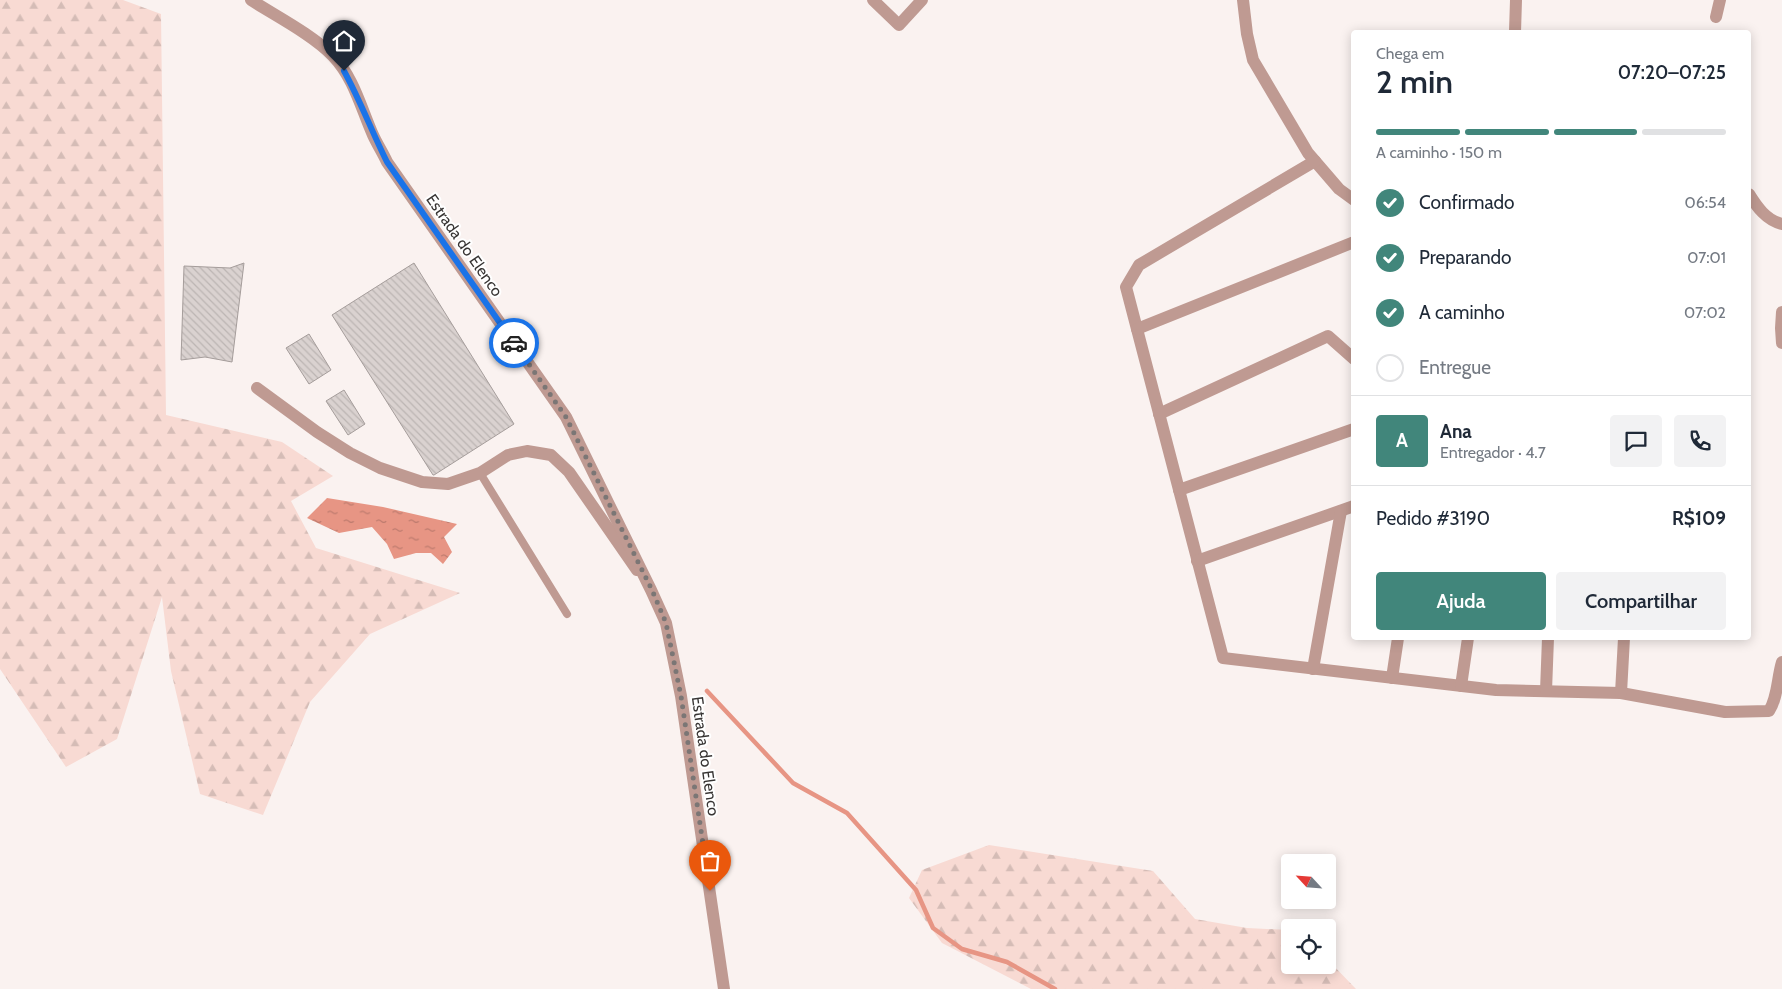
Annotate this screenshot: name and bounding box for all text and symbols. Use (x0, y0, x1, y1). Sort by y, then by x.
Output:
pin (323, 20, 365, 71)
icon: home (330, 27, 358, 55)
text: Chega em (1376, 44, 1444, 63)
text: 07:20–07:25 (1618, 61, 1726, 84)
text: 2 min (1376, 62, 1453, 101)
text: A caminho · 150 m (1376, 143, 1502, 162)
icon: check (1376, 189, 1404, 217)
street label: Estrada do Elenco (422, 190, 507, 300)
text: Confirmado (1419, 191, 1515, 214)
text: 06:54 (1685, 193, 1726, 212)
icon: check (1376, 244, 1404, 272)
text: Preparando (1419, 246, 1512, 269)
text: 07:01 (1687, 248, 1726, 267)
icon: check (1376, 299, 1404, 327)
text: A caminho (1419, 301, 1505, 324)
text: 07:02 (1684, 303, 1726, 322)
courier (489, 318, 539, 368)
icon: car (500, 329, 528, 357)
text: Entregue (1419, 356, 1491, 379)
button: chat (1610, 415, 1662, 467)
button: phone (1674, 415, 1726, 467)
text: Ana (1440, 420, 1472, 443)
text: A (1396, 429, 1408, 452)
text: Entregador · 4.7 (1440, 443, 1546, 462)
text: Pedido #3190 (1376, 507, 1490, 530)
text: R$109 (1672, 507, 1726, 530)
button: Ajuda (1376, 572, 1546, 630)
button: Compartilhar (1556, 572, 1726, 630)
street label: Estrada do Elenco (688, 695, 723, 817)
pin (689, 840, 731, 891)
icon: bag (696, 847, 724, 875)
north arrow (1281, 854, 1336, 909)
map controls (1281, 854, 1336, 974)
button: locate (1281, 919, 1336, 974)

